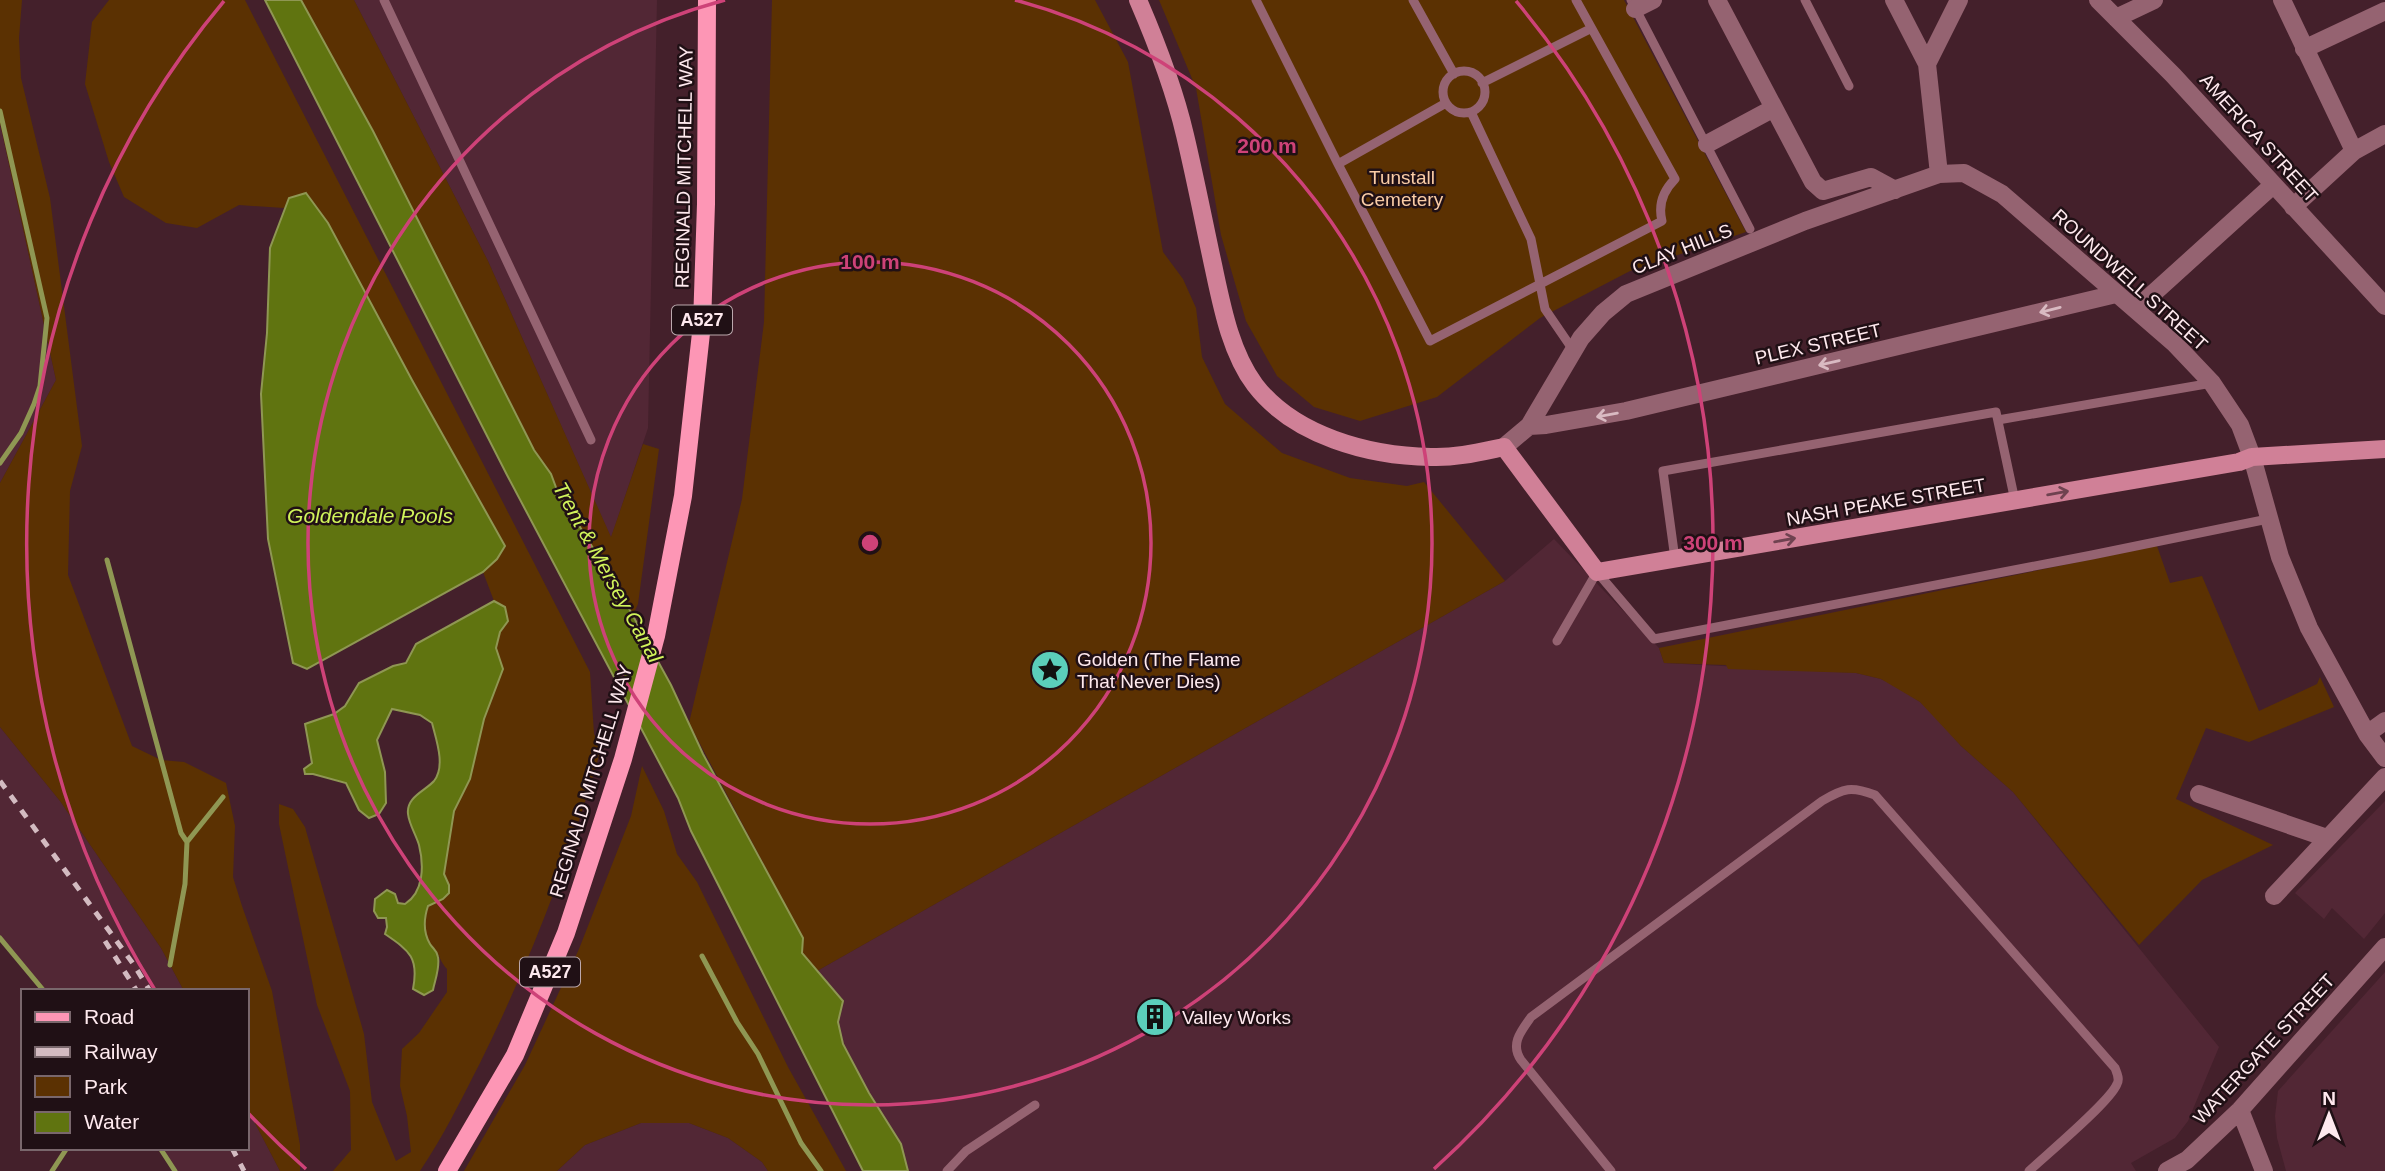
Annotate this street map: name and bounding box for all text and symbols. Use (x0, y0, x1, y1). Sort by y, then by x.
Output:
street label: REGINALD MITCHELL WAY (671, 45, 697, 288)
street label: AMERICA STREET (2196, 69, 2323, 207)
text: 200 m (1237, 134, 1297, 157)
park label: Tunstall Cemetery (1361, 167, 1444, 210)
street label: ROUNDWELL STREET (2048, 205, 2212, 355)
street label: CLAY HILLS (1629, 219, 1735, 279)
text: 100 m (840, 250, 900, 273)
one-way arrow (2039, 304, 2062, 317)
road number: A527 (672, 306, 732, 334)
street label: PLEX STREET (1753, 319, 1883, 369)
one-way arrow (1818, 357, 1841, 370)
one-way arrow (1596, 409, 1619, 422)
street label: NASH PEAKE STREET (1785, 474, 1988, 530)
water label: Trent & Mersey Canal (549, 478, 668, 667)
one-way arrow (2046, 486, 2069, 500)
water label: Goldendale Pools (287, 504, 453, 527)
centre of rings (858, 531, 882, 555)
text: 300 m (1683, 531, 1743, 554)
one-way arrow (1774, 533, 1796, 546)
place icon: Golden (The Flame That Never Dies) (1029, 649, 1071, 691)
place label: Golden (The Flame That Never Dies) (1077, 649, 1241, 692)
street label: REGINALD MITCHELL WAY (546, 662, 637, 900)
road number: A527 (520, 958, 580, 987)
street label: WATERGATE STREET (2189, 969, 2339, 1128)
legend (21, 989, 248, 1150)
building icon: Valley Works (1134, 996, 1176, 1038)
text: Road (84, 1005, 134, 1028)
place label: Valley Works (1182, 1007, 1291, 1028)
text: Railway (84, 1040, 158, 1063)
text: Park (84, 1075, 128, 1098)
north arrow (2294, 1080, 2364, 1150)
text: N (2322, 1088, 2336, 1109)
text: Water (84, 1110, 139, 1133)

